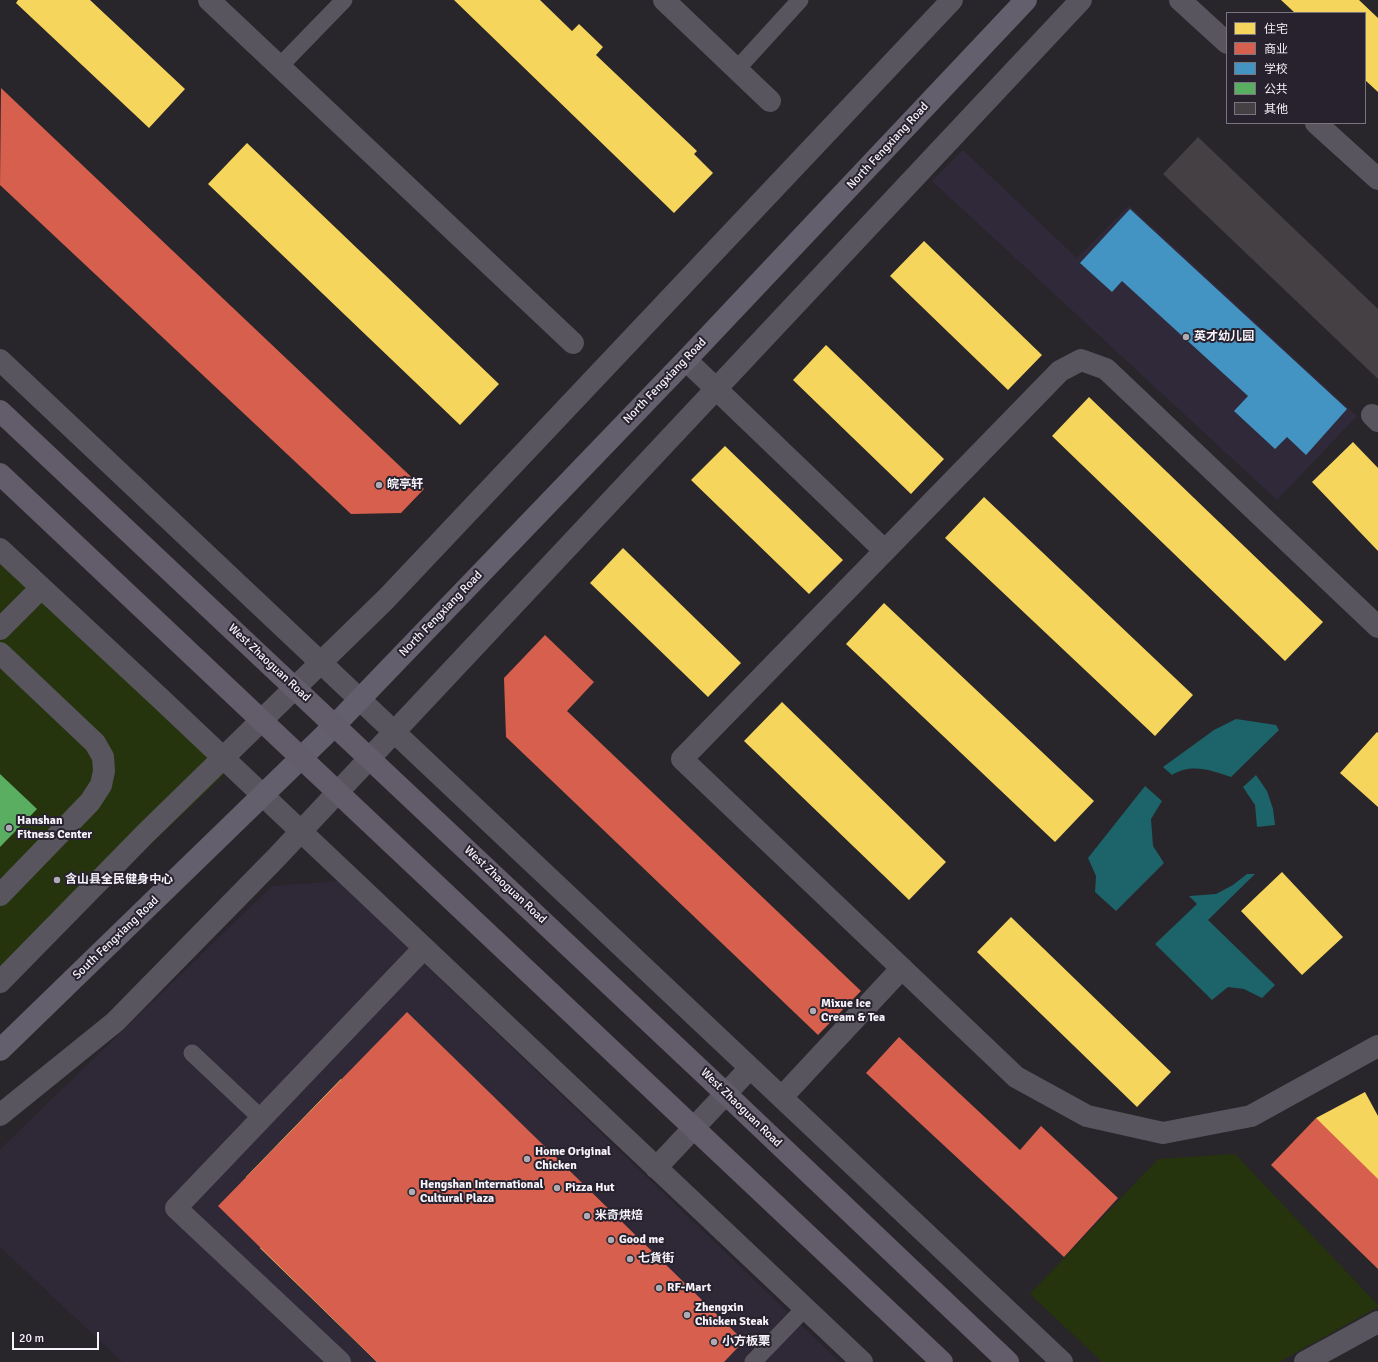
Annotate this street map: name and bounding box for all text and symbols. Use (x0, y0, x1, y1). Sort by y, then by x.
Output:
legend (1226, 12, 1366, 124)
text: 住宅 (1264, 22, 1288, 37)
text: 商业 (1264, 42, 1288, 57)
text: 学校 (1264, 62, 1288, 77)
text: 公共 (1264, 82, 1288, 97)
street label: North Fengxiang Road (844, 100, 932, 192)
text: 其他 (1264, 102, 1288, 117)
place label: 英才幼儿园 (1194, 330, 1254, 344)
marker: 英才幼儿园 (1181, 332, 1191, 342)
street label: North Fengxiang Road (620, 335, 710, 427)
place label: 皖亭轩 (387, 478, 423, 492)
marker: 皖亭轩 (374, 480, 384, 490)
street label: North Fengxiang Road (396, 568, 486, 660)
street label: West Zhaoguan Road (225, 621, 313, 705)
place label: Hanshan Fitness Center (17, 814, 92, 842)
marker: Hanshan Fitness Center (4, 823, 14, 833)
street label: West Zhaoguan Road (461, 843, 549, 927)
place label: 含山县全民健身中心 (65, 873, 173, 887)
marker: 含山县全民健身中心 (52, 875, 62, 885)
street label: South Fengxiang Road (70, 893, 162, 983)
place label: Mixue Ice Cream & Tea (821, 997, 885, 1025)
marker: Mixue Ice Cream & Tea (808, 1006, 818, 1016)
street label: West Zhaoguan Road (697, 1066, 785, 1150)
place label: Home Original Chicken (535, 1145, 611, 1173)
marker: Home Original Chicken (522, 1154, 532, 1164)
place label: Hengshan International Cultural Plaza (420, 1178, 543, 1206)
place label: Pizza Hut (565, 1181, 615, 1195)
marker: Pizza Hut (552, 1183, 562, 1193)
marker: Hengshan International Cultural Plaza (407, 1187, 417, 1197)
place label: 米奇烘焙 (595, 1209, 643, 1223)
marker: 米奇烘焙 (582, 1211, 592, 1221)
place label: Good me (619, 1233, 664, 1247)
marker: Good me (606, 1235, 616, 1245)
place label: 七貨街 (638, 1252, 674, 1266)
marker: 七貨街 (625, 1254, 635, 1264)
place label: RF-Mart (667, 1281, 711, 1295)
marker: RF-Mart (654, 1283, 664, 1293)
place label: Zhengxin Chicken Steak (695, 1301, 769, 1329)
marker: Zhengxin Chicken Steak (682, 1310, 692, 1320)
scale bar (14, 1324, 101, 1350)
text: 20 m (19, 1331, 44, 1346)
place label: 小方板栗 (722, 1335, 770, 1349)
marker: 小方板栗 (709, 1337, 719, 1347)

